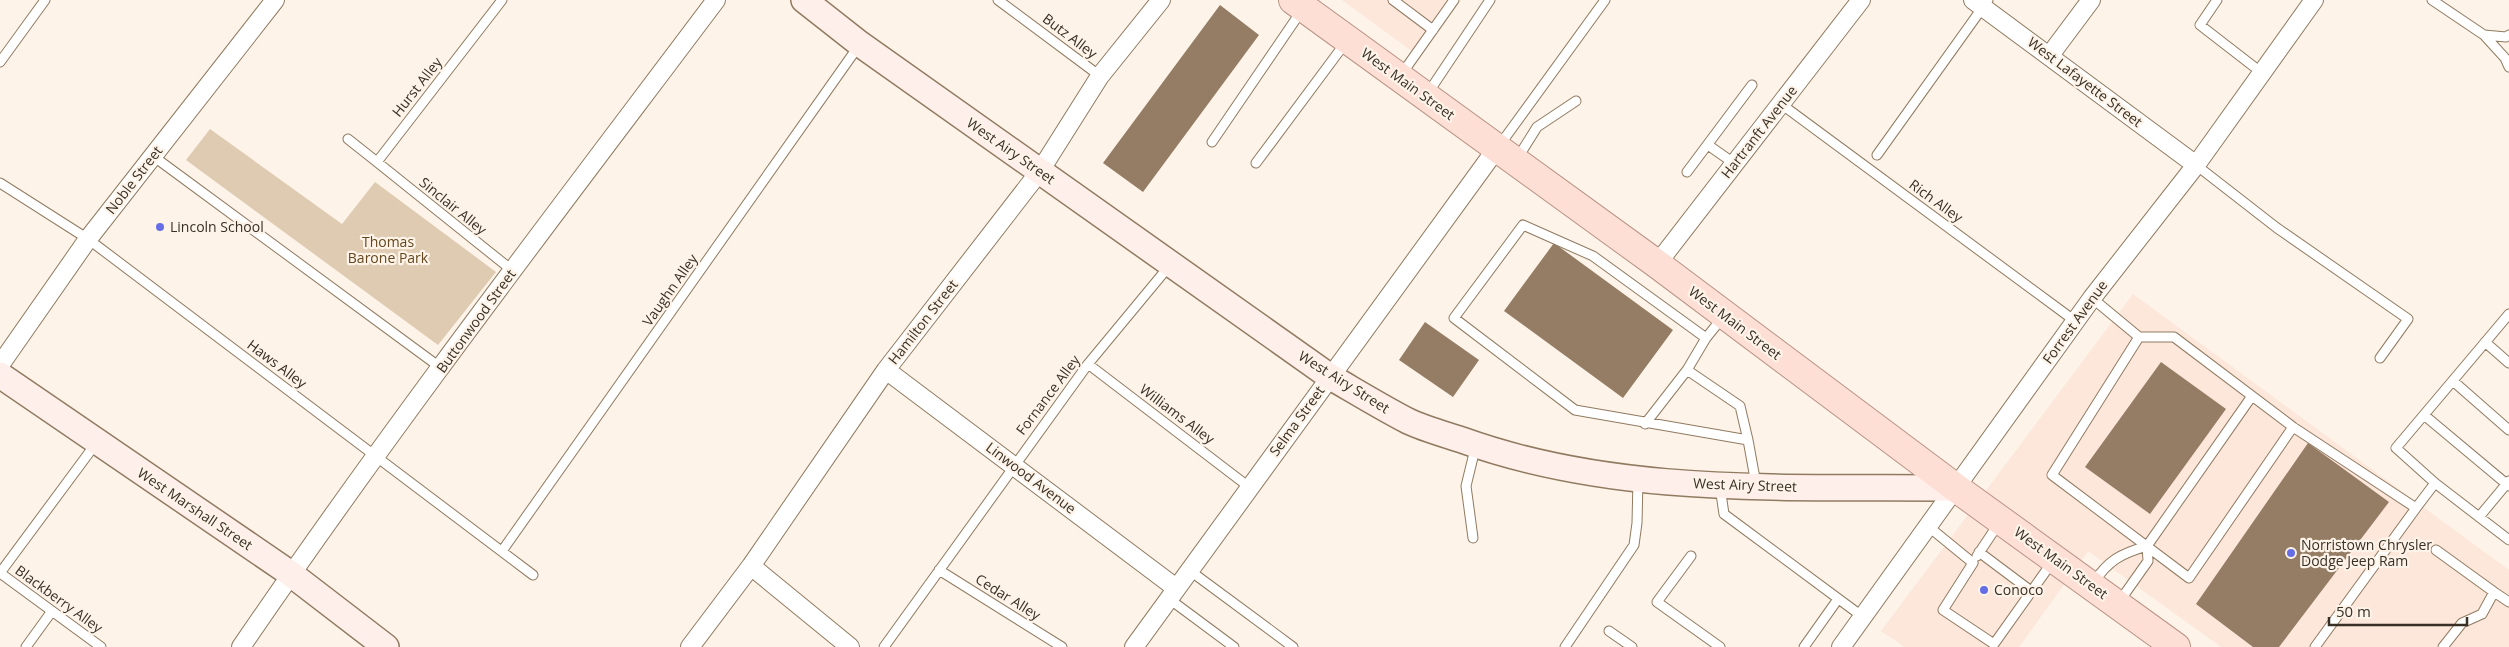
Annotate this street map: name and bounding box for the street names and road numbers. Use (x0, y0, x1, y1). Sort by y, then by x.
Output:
street label: Butz Alley (1039, 9, 1102, 63)
street label: West Lafayette Street (2024, 32, 2147, 131)
street label: West Main Street (1358, 43, 1459, 124)
street label: Hurst Alley (387, 52, 446, 120)
street label: Hartranft Avenue (1716, 81, 1801, 182)
street label: West Airy Street (963, 113, 1059, 188)
street label: Noble Street (101, 142, 166, 218)
street label: Sinclair Alley (416, 173, 492, 239)
street label: Rich Alley (1906, 175, 1968, 227)
street label: Vaughn Alley (638, 249, 702, 330)
street label: Buttonwood Street (432, 265, 520, 376)
street label: Hamilton Street (883, 275, 962, 368)
street label: Forrest Avenue (2038, 276, 2111, 367)
street label: West Main Street (1685, 282, 1785, 364)
street label: Haws Alley (244, 335, 312, 393)
street label: West Airy Street (1295, 346, 1393, 417)
street label: Fornance Alley (1011, 350, 1084, 438)
street label: Williams Alley (1136, 379, 1219, 449)
street label: Selma Street (1265, 382, 1329, 460)
street label: Linwood Avenue (982, 437, 1080, 518)
street label: West Marshall Street (134, 463, 257, 554)
street label: West Airy Street (1693, 473, 1797, 496)
street label: West Main Street (2011, 522, 2112, 603)
street label: Blackberry Alley (12, 560, 108, 637)
street label: Cedar Alley (972, 569, 1045, 625)

